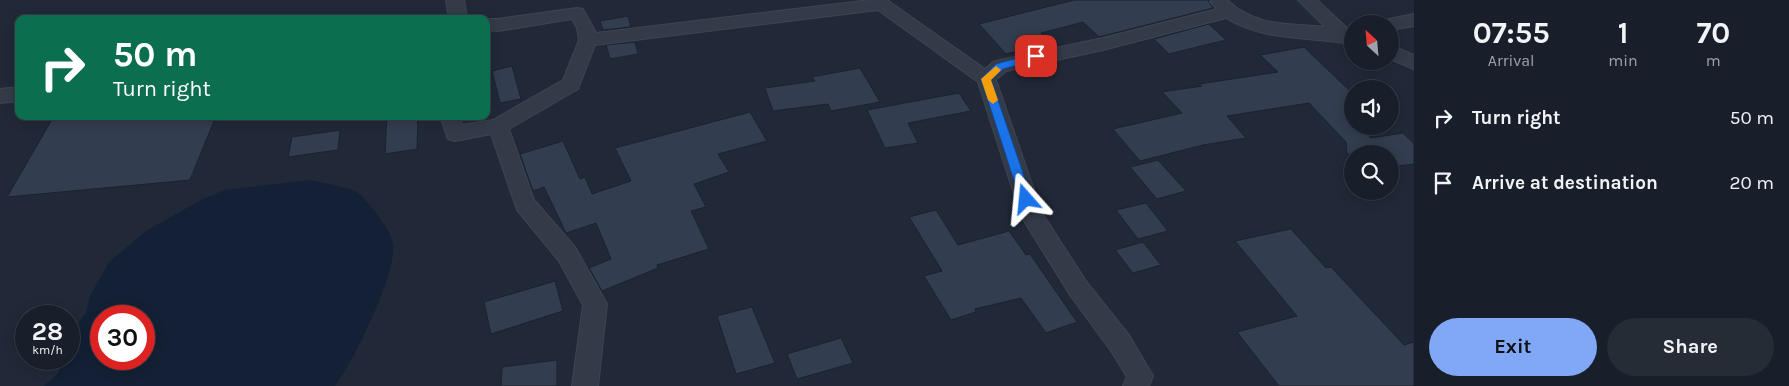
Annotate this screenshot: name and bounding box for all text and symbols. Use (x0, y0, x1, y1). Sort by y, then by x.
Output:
north arrow (1344, 15, 1399, 70)
map controls (1344, 15, 1399, 200)
text: 07:55 (1473, 15, 1550, 51)
text: 1 (1618, 15, 1628, 51)
text: 70 (1696, 15, 1730, 51)
text: 50 m (113, 34, 198, 75)
icon: right (30, 35, 95, 100)
pin (1015, 35, 1057, 77)
icon: arrive (1022, 42, 1050, 70)
text: Arrival (1488, 51, 1535, 70)
text: min (1608, 51, 1638, 70)
text: m (1706, 51, 1721, 70)
text: Turn right (113, 76, 211, 102)
button: sound (1344, 80, 1399, 135)
icon: right (1429, 104, 1457, 132)
text: Turn right (1472, 107, 1561, 129)
text: 50 m (1730, 107, 1774, 129)
button: search (1344, 145, 1399, 200)
icon: arrive (1429, 169, 1457, 197)
position arrow (999, 172, 1051, 224)
text: Arrive at destination (1472, 172, 1658, 194)
text: 20 m (1729, 172, 1774, 194)
speed limit sign: 30 (90, 305, 155, 370)
text: 28 (32, 317, 63, 346)
button: Exit (1429, 318, 1597, 376)
button: Share (1607, 318, 1774, 376)
text: km/h (32, 343, 63, 357)

